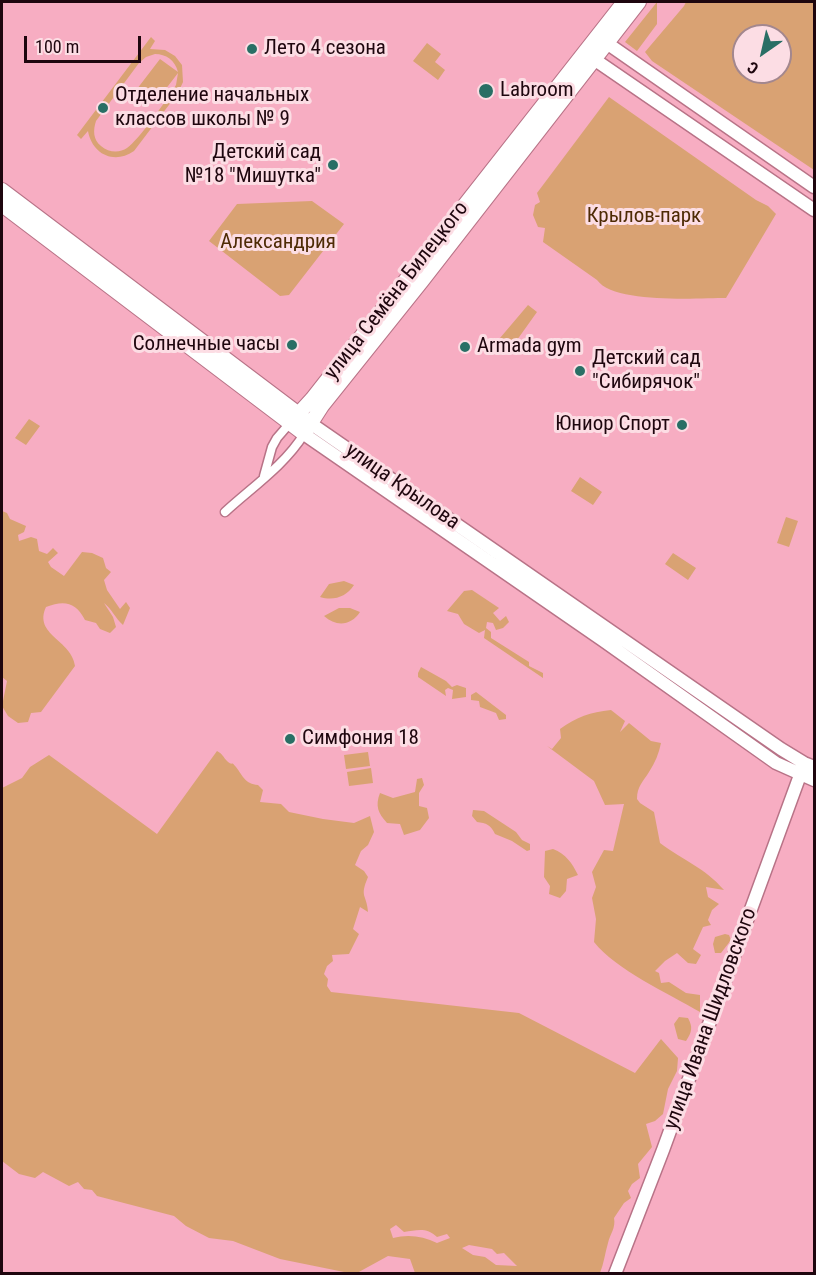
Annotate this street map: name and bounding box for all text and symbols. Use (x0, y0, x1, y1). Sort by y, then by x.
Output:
scale bar (27, 24, 144, 62)
north arrow (732, 24, 792, 84)
text: 100 m (35, 36, 79, 57)
place label: Лето 4 сезона (264, 36, 386, 62)
marker: Лето 4 сезона (245, 42, 259, 56)
text: С (744, 57, 762, 78)
place label: Labroom (500, 78, 573, 104)
marker: Labroom (477, 82, 495, 100)
place label: Отделение начальных классов школы № 9 (115, 83, 309, 133)
marker: Отделение начальных классов школы № 9 (96, 101, 110, 115)
place label: Детский сад №18 "Мишутка" (185, 140, 321, 190)
marker: Детский сад №18 "Мишутка" (326, 158, 340, 172)
street label: улица Семёна Билецкого (320, 197, 474, 385)
park label: Крылов-парк (587, 204, 701, 230)
park label: Александрия (220, 230, 336, 256)
place label: Солнечные часы (133, 332, 280, 358)
place label: Armada gym (477, 334, 582, 360)
marker: Солнечные часы (285, 338, 299, 352)
marker: Armada gym (458, 340, 472, 354)
place label: Детский сад "Сибирячок" (592, 346, 701, 396)
marker: Детский сад "Сибирячок" (573, 364, 587, 378)
place label: Юниор Спорт (555, 412, 670, 438)
marker: Юниор Спорт (675, 418, 689, 432)
street label: улица Крылова (340, 438, 464, 536)
place label: Симфония 18 (302, 726, 419, 752)
marker: Симфония 18 (283, 732, 297, 746)
street label: улица Ивана Шидловского (659, 905, 763, 1133)

